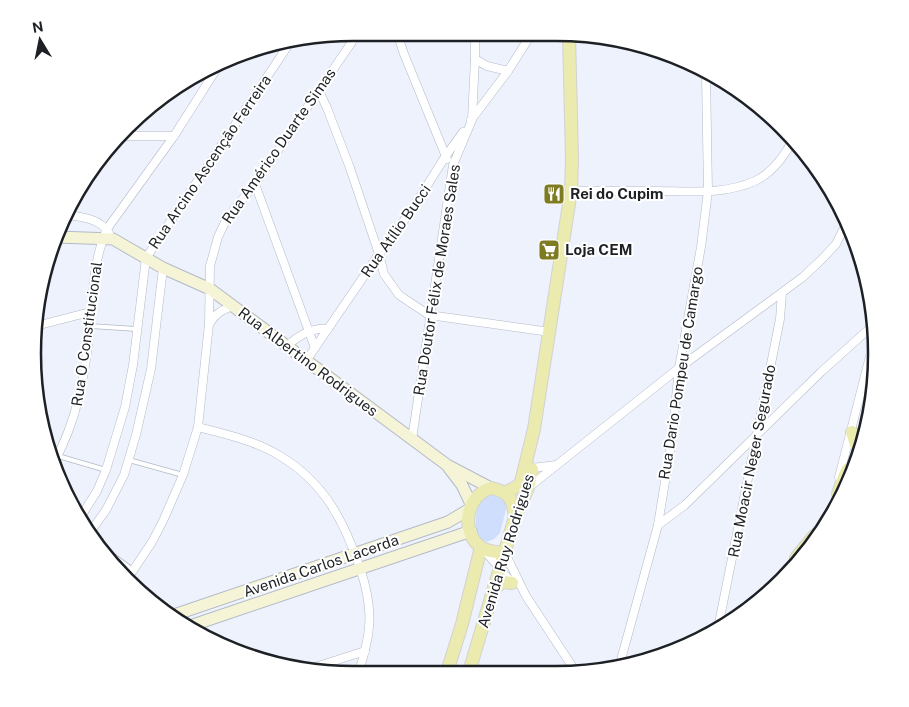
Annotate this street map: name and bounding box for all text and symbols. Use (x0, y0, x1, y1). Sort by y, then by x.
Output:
north arrow (15, 15, 65, 65)
text: N (31, 18, 45, 36)
street label: Rua Américo Duarte Simas (218, 65, 339, 227)
street label: Rua Arcino Ascenção Ferreira (145, 71, 274, 252)
street label: Rua Doutor Félix de Moraes Sales (410, 163, 463, 397)
street label: Rua Atílio Bucci (357, 181, 434, 280)
restaurant icon: Rei do Cupim (542, 182, 566, 206)
place label: Rei do Cupim (570, 185, 664, 202)
supermarket icon: Loja CEM (537, 238, 561, 262)
place label: Loja CEM (565, 241, 632, 258)
street label: Rua O Constitucional (68, 261, 105, 407)
street label: Rua Dario Pompeu de Camargo (655, 265, 706, 481)
street label: Rua Albertino Rodrigues (235, 304, 381, 420)
street label: Rua Moacir Neger Segurado (724, 363, 779, 559)
street label: Avenida Ruy Rodrigues (474, 472, 537, 630)
street label: Avenida Carlos Lacerda (241, 531, 401, 600)

